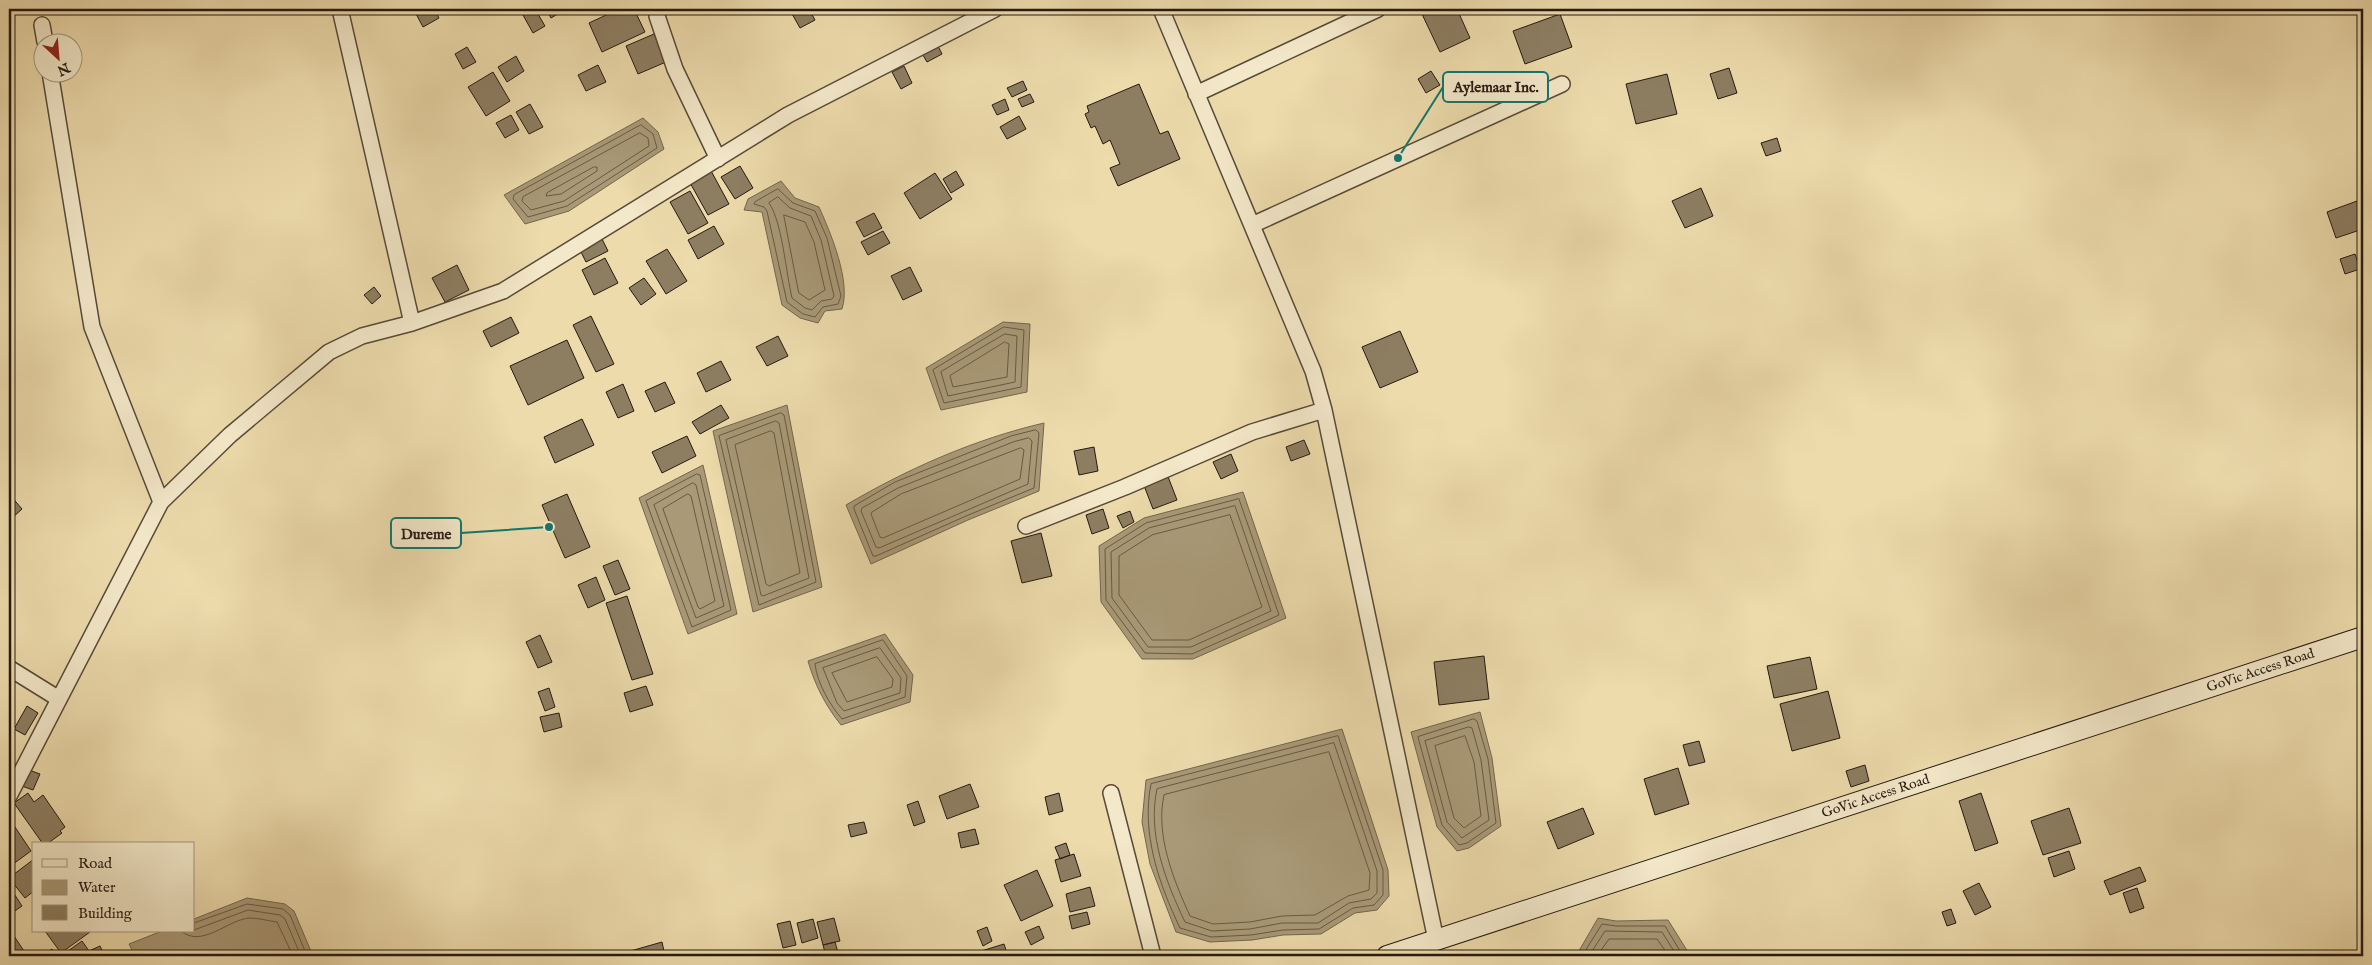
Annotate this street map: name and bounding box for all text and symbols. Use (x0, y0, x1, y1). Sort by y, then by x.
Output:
north arrow (32, 32, 82, 82)
text: N (54, 58, 74, 80)
callout: Aylemaar Inc. (1443, 72, 1548, 102)
text: Aylemaar Inc. (1452, 78, 1539, 97)
callout: Dureme (391, 518, 461, 548)
text: Dureme (401, 525, 451, 544)
street label: GoVic Access Road (2204, 644, 2317, 697)
street label: GoVic Access Road (1819, 770, 1932, 822)
legend (32, 842, 195, 932)
text: Road (78, 854, 113, 873)
text: Water (78, 878, 116, 897)
text: Building (78, 904, 133, 923)

